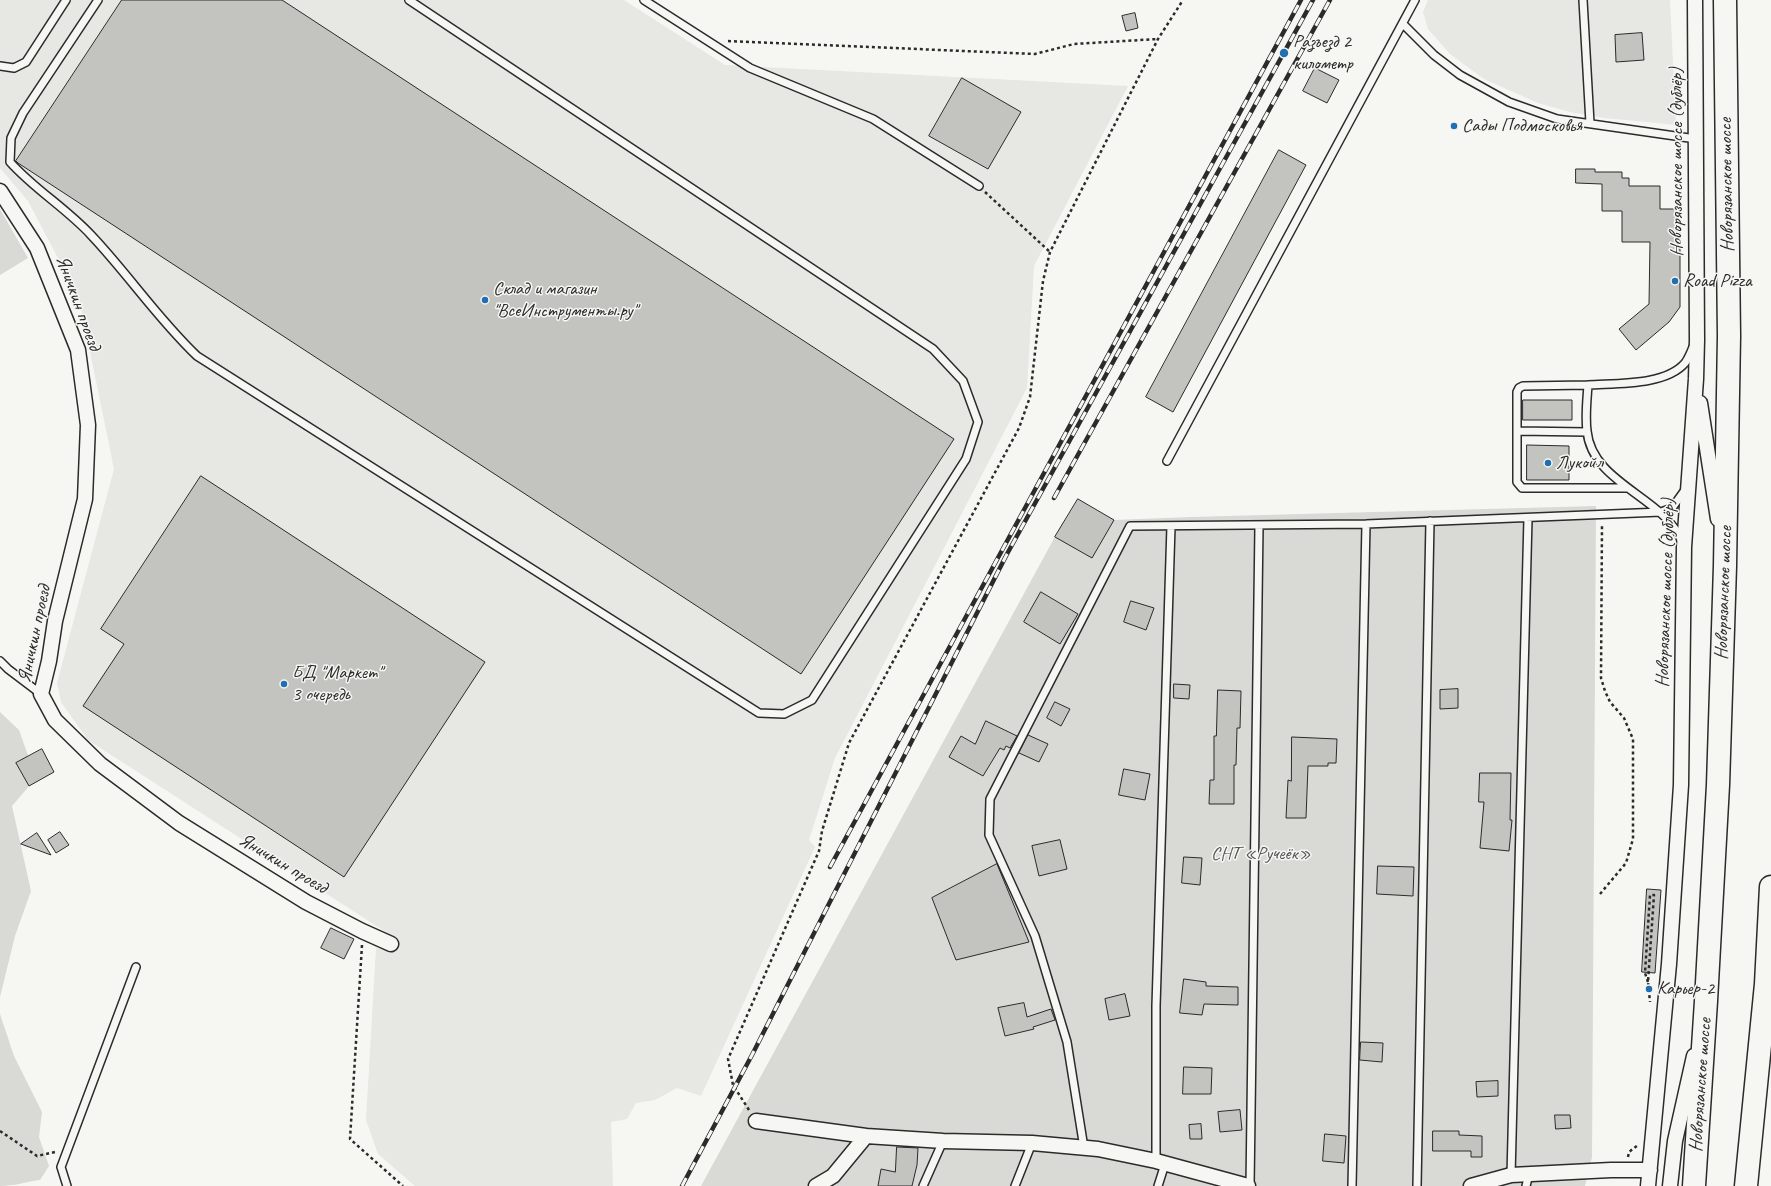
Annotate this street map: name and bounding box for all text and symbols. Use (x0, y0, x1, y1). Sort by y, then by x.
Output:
place label: Разъезд 2 километр (1293, 31, 1353, 75)
marker: Разъезд 2 километр (1278, 47, 1290, 59)
street label: Новорязанское шоссе (дублёр) (1666, 68, 1688, 256)
place label: Сады Подмосковья (1462, 115, 1582, 137)
street label: Новорязанское шоссе (1714, 118, 1740, 252)
marker: Сады Подмосковья (1449, 121, 1459, 131)
street label: Яничкин проезд (50, 252, 106, 354)
place label: Road Pizza (1683, 270, 1752, 292)
marker: Road Pizza (1670, 276, 1680, 286)
place label: Склад и магазин "ВсеИнструменты.ру" (493, 278, 637, 322)
marker: Склад и магазин "ВсеИнструменты.ру" (480, 295, 490, 305)
place label: Лукойл (1556, 452, 1603, 474)
marker: Лукойл (1543, 458, 1553, 468)
street label: Новорязанское шоссе (дублёр) (1651, 498, 1681, 688)
street label: Новорязанское шоссе (1710, 526, 1738, 660)
street label: Яничкин проезд (14, 583, 56, 685)
place label: БД "Маркет" 3 очередь (292, 662, 382, 706)
marker: БД "Маркет" 3 очередь (279, 679, 289, 689)
street label: Яничкин проезд (234, 829, 332, 899)
park label: СНТ «Ручеёк» (1211, 843, 1311, 865)
place label: Карьер-2 (1657, 978, 1714, 1000)
marker: Карьер-2 (1644, 984, 1654, 994)
street label: Новорязанское шоссе (1685, 1017, 1717, 1153)

